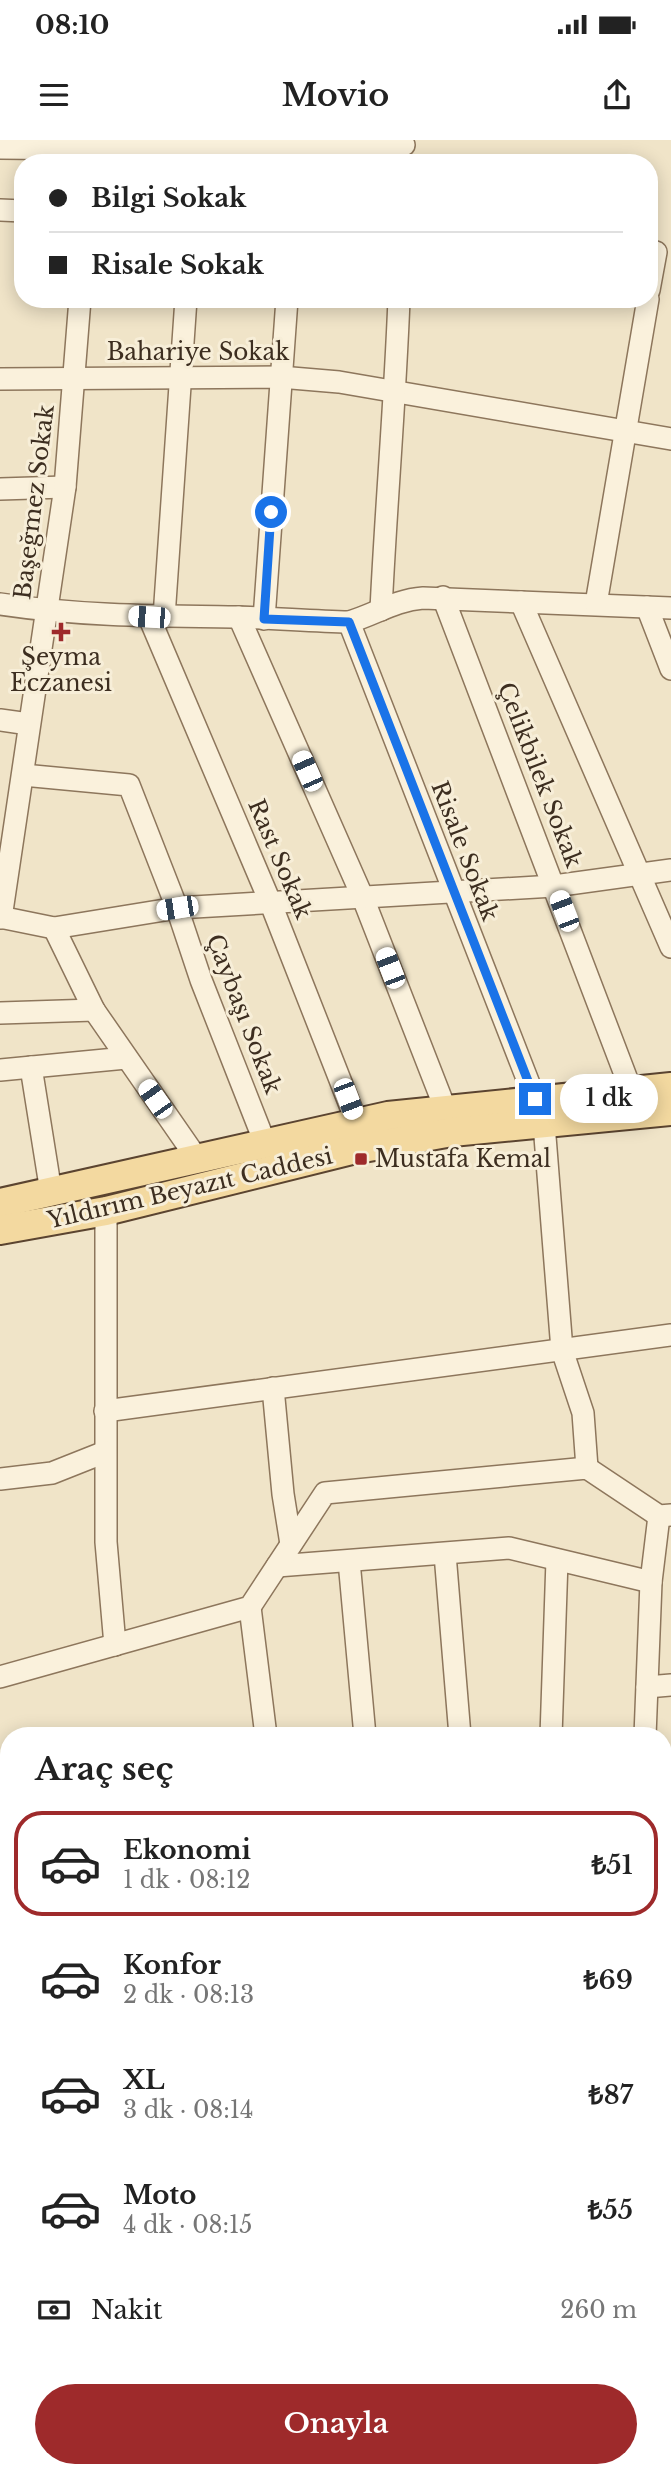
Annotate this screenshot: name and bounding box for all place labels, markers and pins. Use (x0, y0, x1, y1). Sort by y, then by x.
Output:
marker: Şeyma Eczanesi (53, 624, 69, 640)
place label: Şeyma Eczanesi (10, 643, 112, 697)
place label: Mustafa Kemal (375, 1145, 551, 1173)
marker: Mustafa Kemal (353, 1151, 369, 1167)

